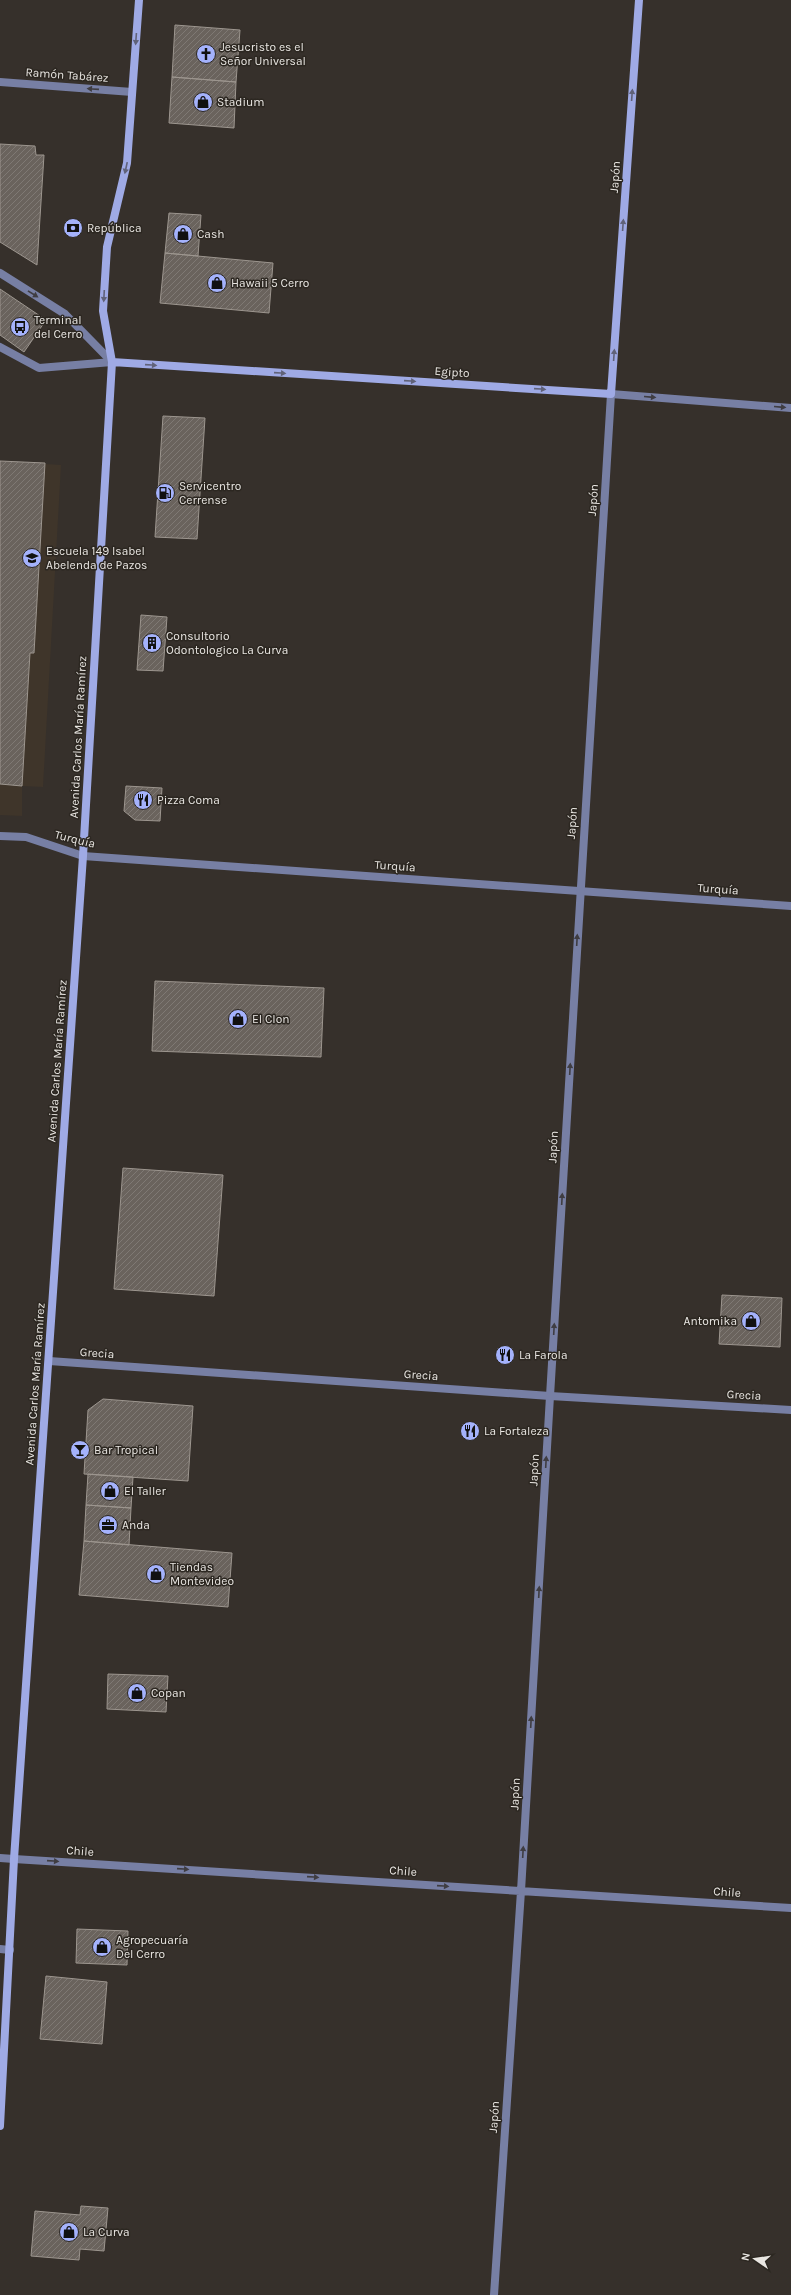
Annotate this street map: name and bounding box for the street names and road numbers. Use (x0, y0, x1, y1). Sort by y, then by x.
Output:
street label: Ramón Tabárez (25, 65, 109, 85)
street label: Japón (607, 160, 623, 194)
street label: Egipto (434, 364, 470, 380)
street label: Japón (585, 483, 601, 517)
street label: Avenida Carlos María Ramírez (67, 655, 89, 819)
street label: Japón (564, 806, 580, 840)
street label: Turquía (53, 827, 97, 851)
street label: Turquía (374, 858, 416, 874)
street label: Turquía (697, 881, 739, 897)
street label: Avenida Carlos María Ramírez (44, 979, 70, 1143)
street label: Japón (545, 1131, 561, 1163)
street label: Avenida Carlos María Ramírez (22, 1302, 48, 1466)
street label: Grecia (79, 1345, 115, 1361)
street label: Grecia (403, 1367, 439, 1383)
street label: Grecia (726, 1387, 762, 1403)
street label: Japón (526, 1454, 542, 1486)
street label: Japón (507, 1778, 523, 1810)
street label: Chile (66, 1843, 94, 1859)
street label: Chile (389, 1863, 417, 1879)
street label: Chile (713, 1884, 741, 1900)
street label: Japón (486, 2100, 502, 2134)

